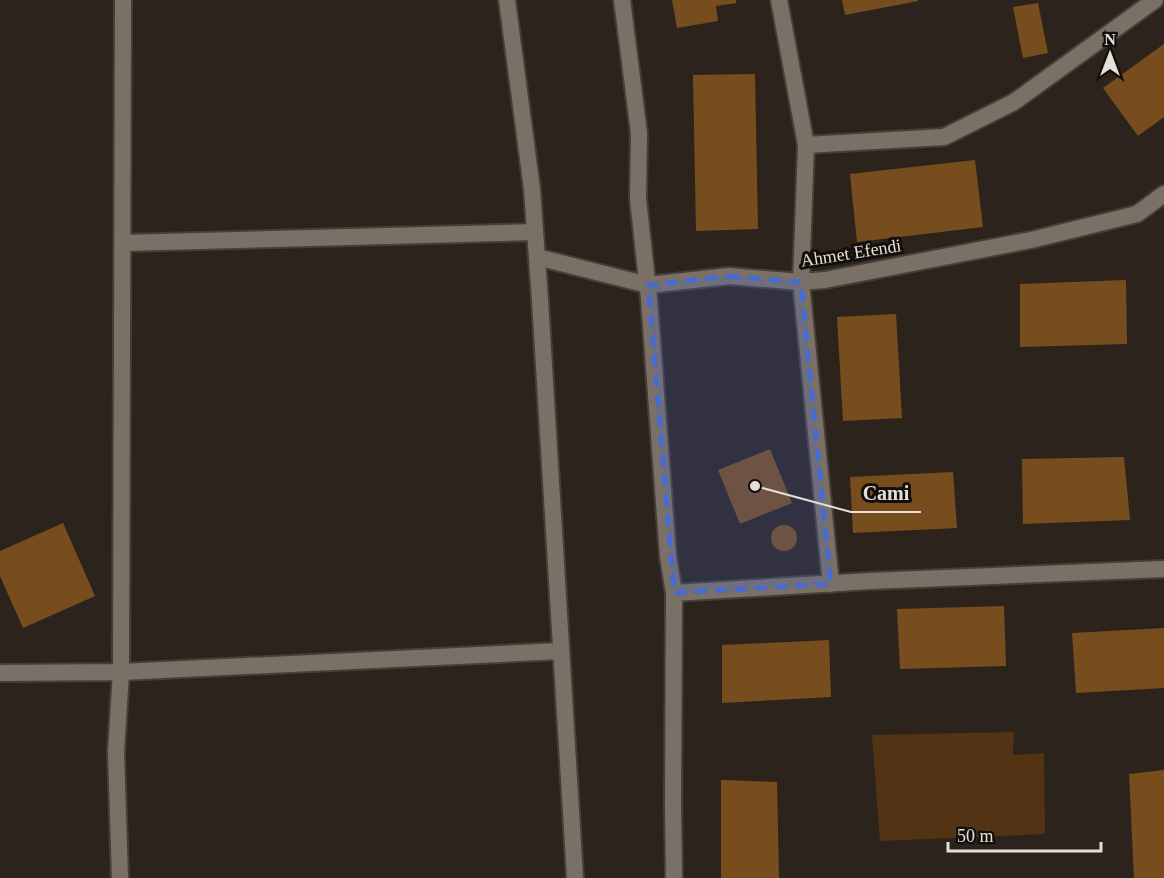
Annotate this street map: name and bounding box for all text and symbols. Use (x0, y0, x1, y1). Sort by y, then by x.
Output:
north arrow (1080, 24, 1140, 84)
text: N (1104, 31, 1116, 48)
street label: Ahmet Efendi (799, 235, 903, 271)
callout: Cami (851, 474, 921, 512)
text: Cami (863, 482, 910, 504)
scale bar (948, 815, 1101, 853)
text: 50 m (957, 826, 994, 846)

